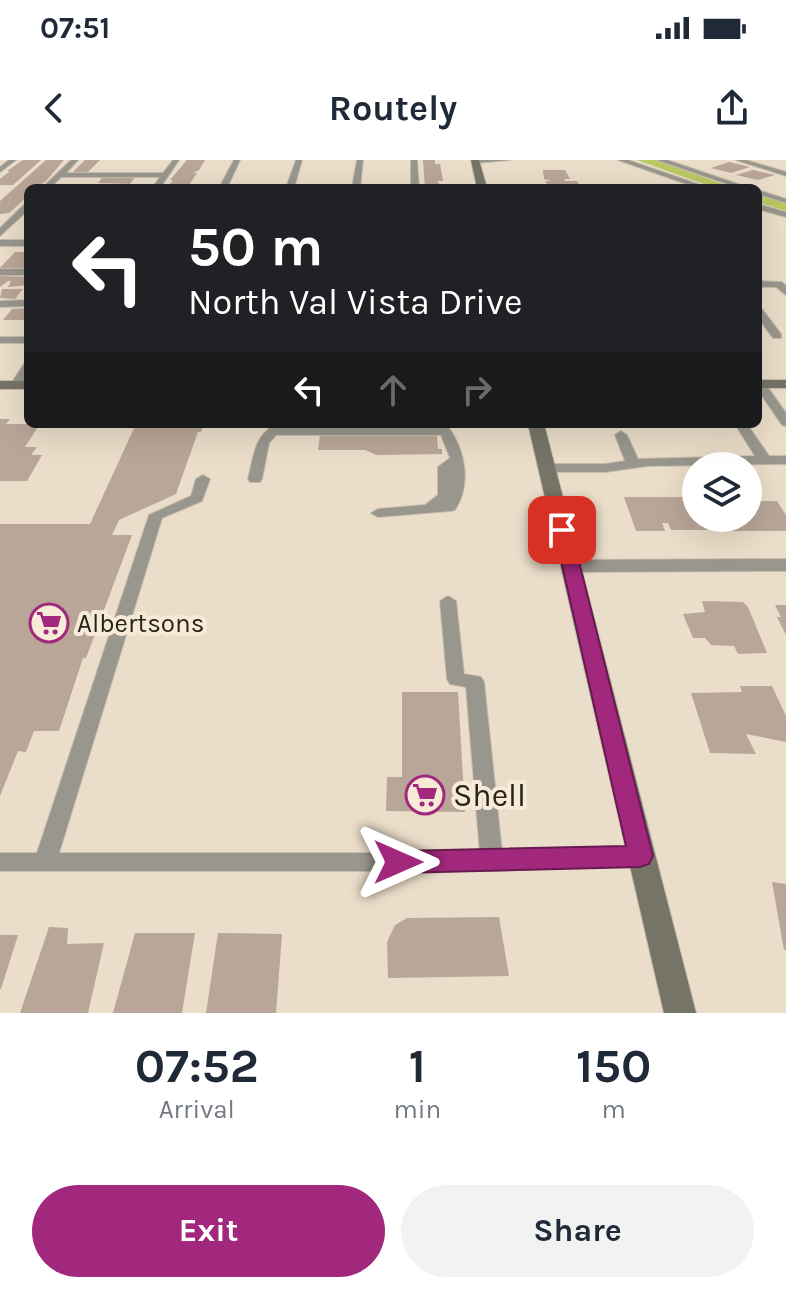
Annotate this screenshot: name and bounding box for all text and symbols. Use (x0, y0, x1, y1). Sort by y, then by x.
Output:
text: 07:51 (40, 10, 110, 46)
icon: back (32, 86, 76, 130)
icon: share (710, 86, 754, 130)
text: Routely (329, 87, 457, 129)
text: 50 m (188, 214, 323, 279)
icon: left (56, 216, 160, 320)
text: North Val Vista Drive (188, 281, 523, 323)
icon: left (287, 368, 331, 412)
icon: ahead (371, 368, 415, 412)
icon: right (455, 368, 499, 412)
map controls (682, 452, 762, 532)
button: layers (682, 452, 762, 532)
pin (528, 496, 596, 564)
icon: arrive (540, 508, 584, 552)
supermarket icon: Albertsons (28, 602, 70, 644)
place label: Albertsons (77, 608, 204, 639)
supermarket icon: Shell (404, 774, 446, 816)
place label: Shell (453, 777, 526, 814)
position arrow (356, 820, 440, 904)
text: 07:52 (135, 1038, 259, 1094)
text: 1 (409, 1038, 426, 1094)
text: 150 (576, 1038, 651, 1094)
text: Arrival (159, 1094, 235, 1125)
text: min (393, 1094, 441, 1125)
text: m (601, 1094, 626, 1125)
button: Exit (32, 1185, 385, 1277)
button: Share (401, 1185, 754, 1277)

